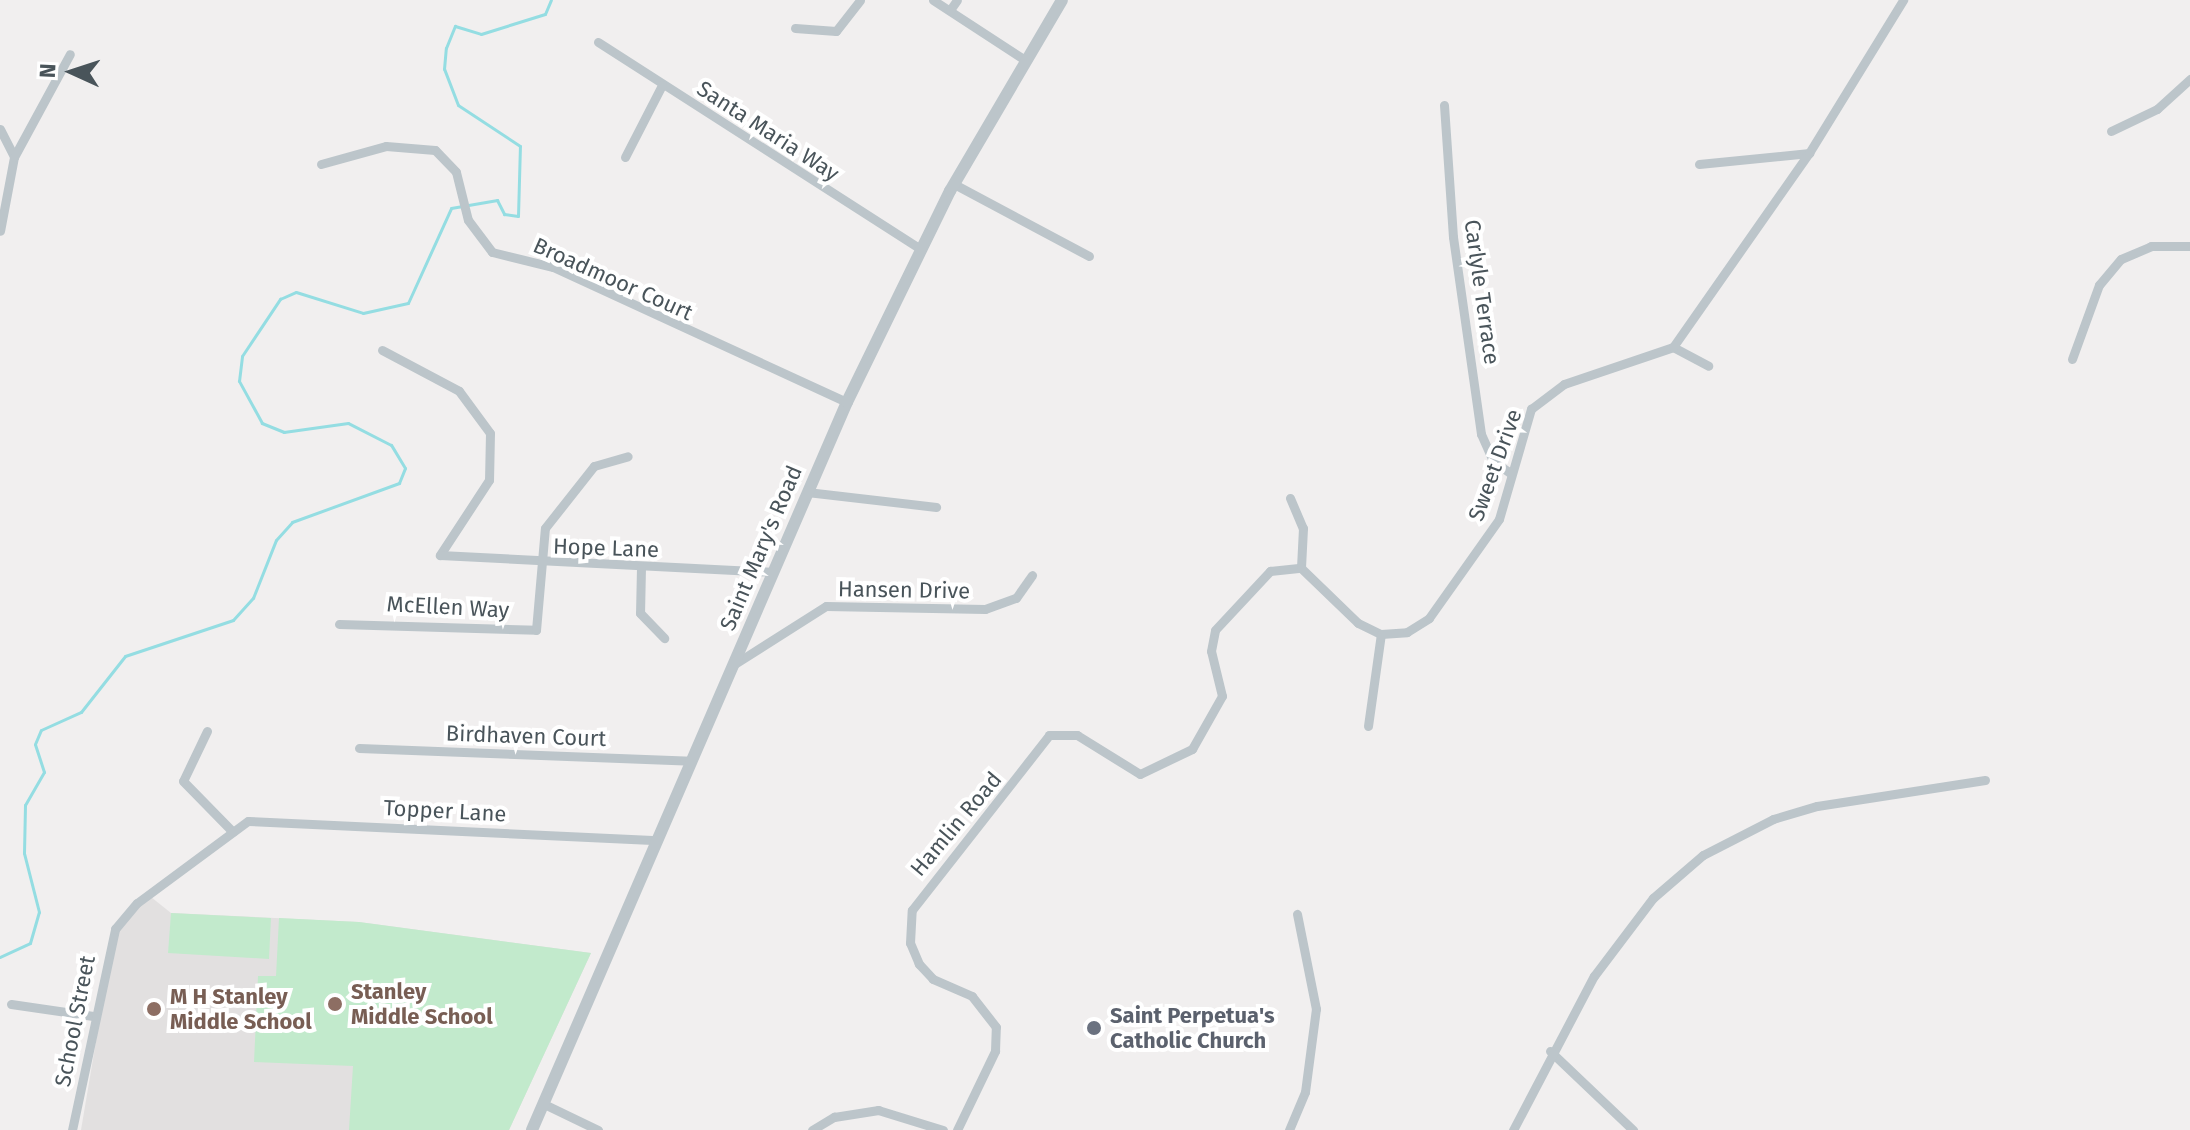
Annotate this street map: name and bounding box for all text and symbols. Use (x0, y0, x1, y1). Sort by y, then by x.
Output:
north arrow (32, 32, 112, 112)
text: N (34, 63, 61, 79)
street label: Santa Maria Way (692, 75, 844, 187)
street label: Carlyle Terrace (1459, 218, 1505, 366)
street label: Broadmoor Court (529, 232, 697, 326)
street label: Sweet Drive (1463, 405, 1527, 525)
street label: Saint Mary's Road (714, 462, 808, 634)
street label: Hope Lane (552, 533, 660, 563)
street label: Hansen Drive (838, 576, 970, 604)
street label: McEllen Way (386, 591, 510, 623)
street label: Birdhaven Court (445, 720, 607, 752)
street label: Hamlin Road (905, 767, 1007, 881)
street label: Topper Lane (383, 795, 507, 827)
street label: School Street (49, 953, 101, 1089)
place label: Stanley Middle School (351, 978, 493, 1030)
place label: M H Stanley Middle School (170, 983, 312, 1034)
marker: Stanley Middle School (326, 995, 344, 1013)
marker: M H Stanley Middle School (145, 1000, 163, 1018)
place label: Saint Perpetua's Catholic Church (1110, 1002, 1275, 1054)
marker: Saint Perpetua's Catholic Church (1085, 1019, 1103, 1037)

